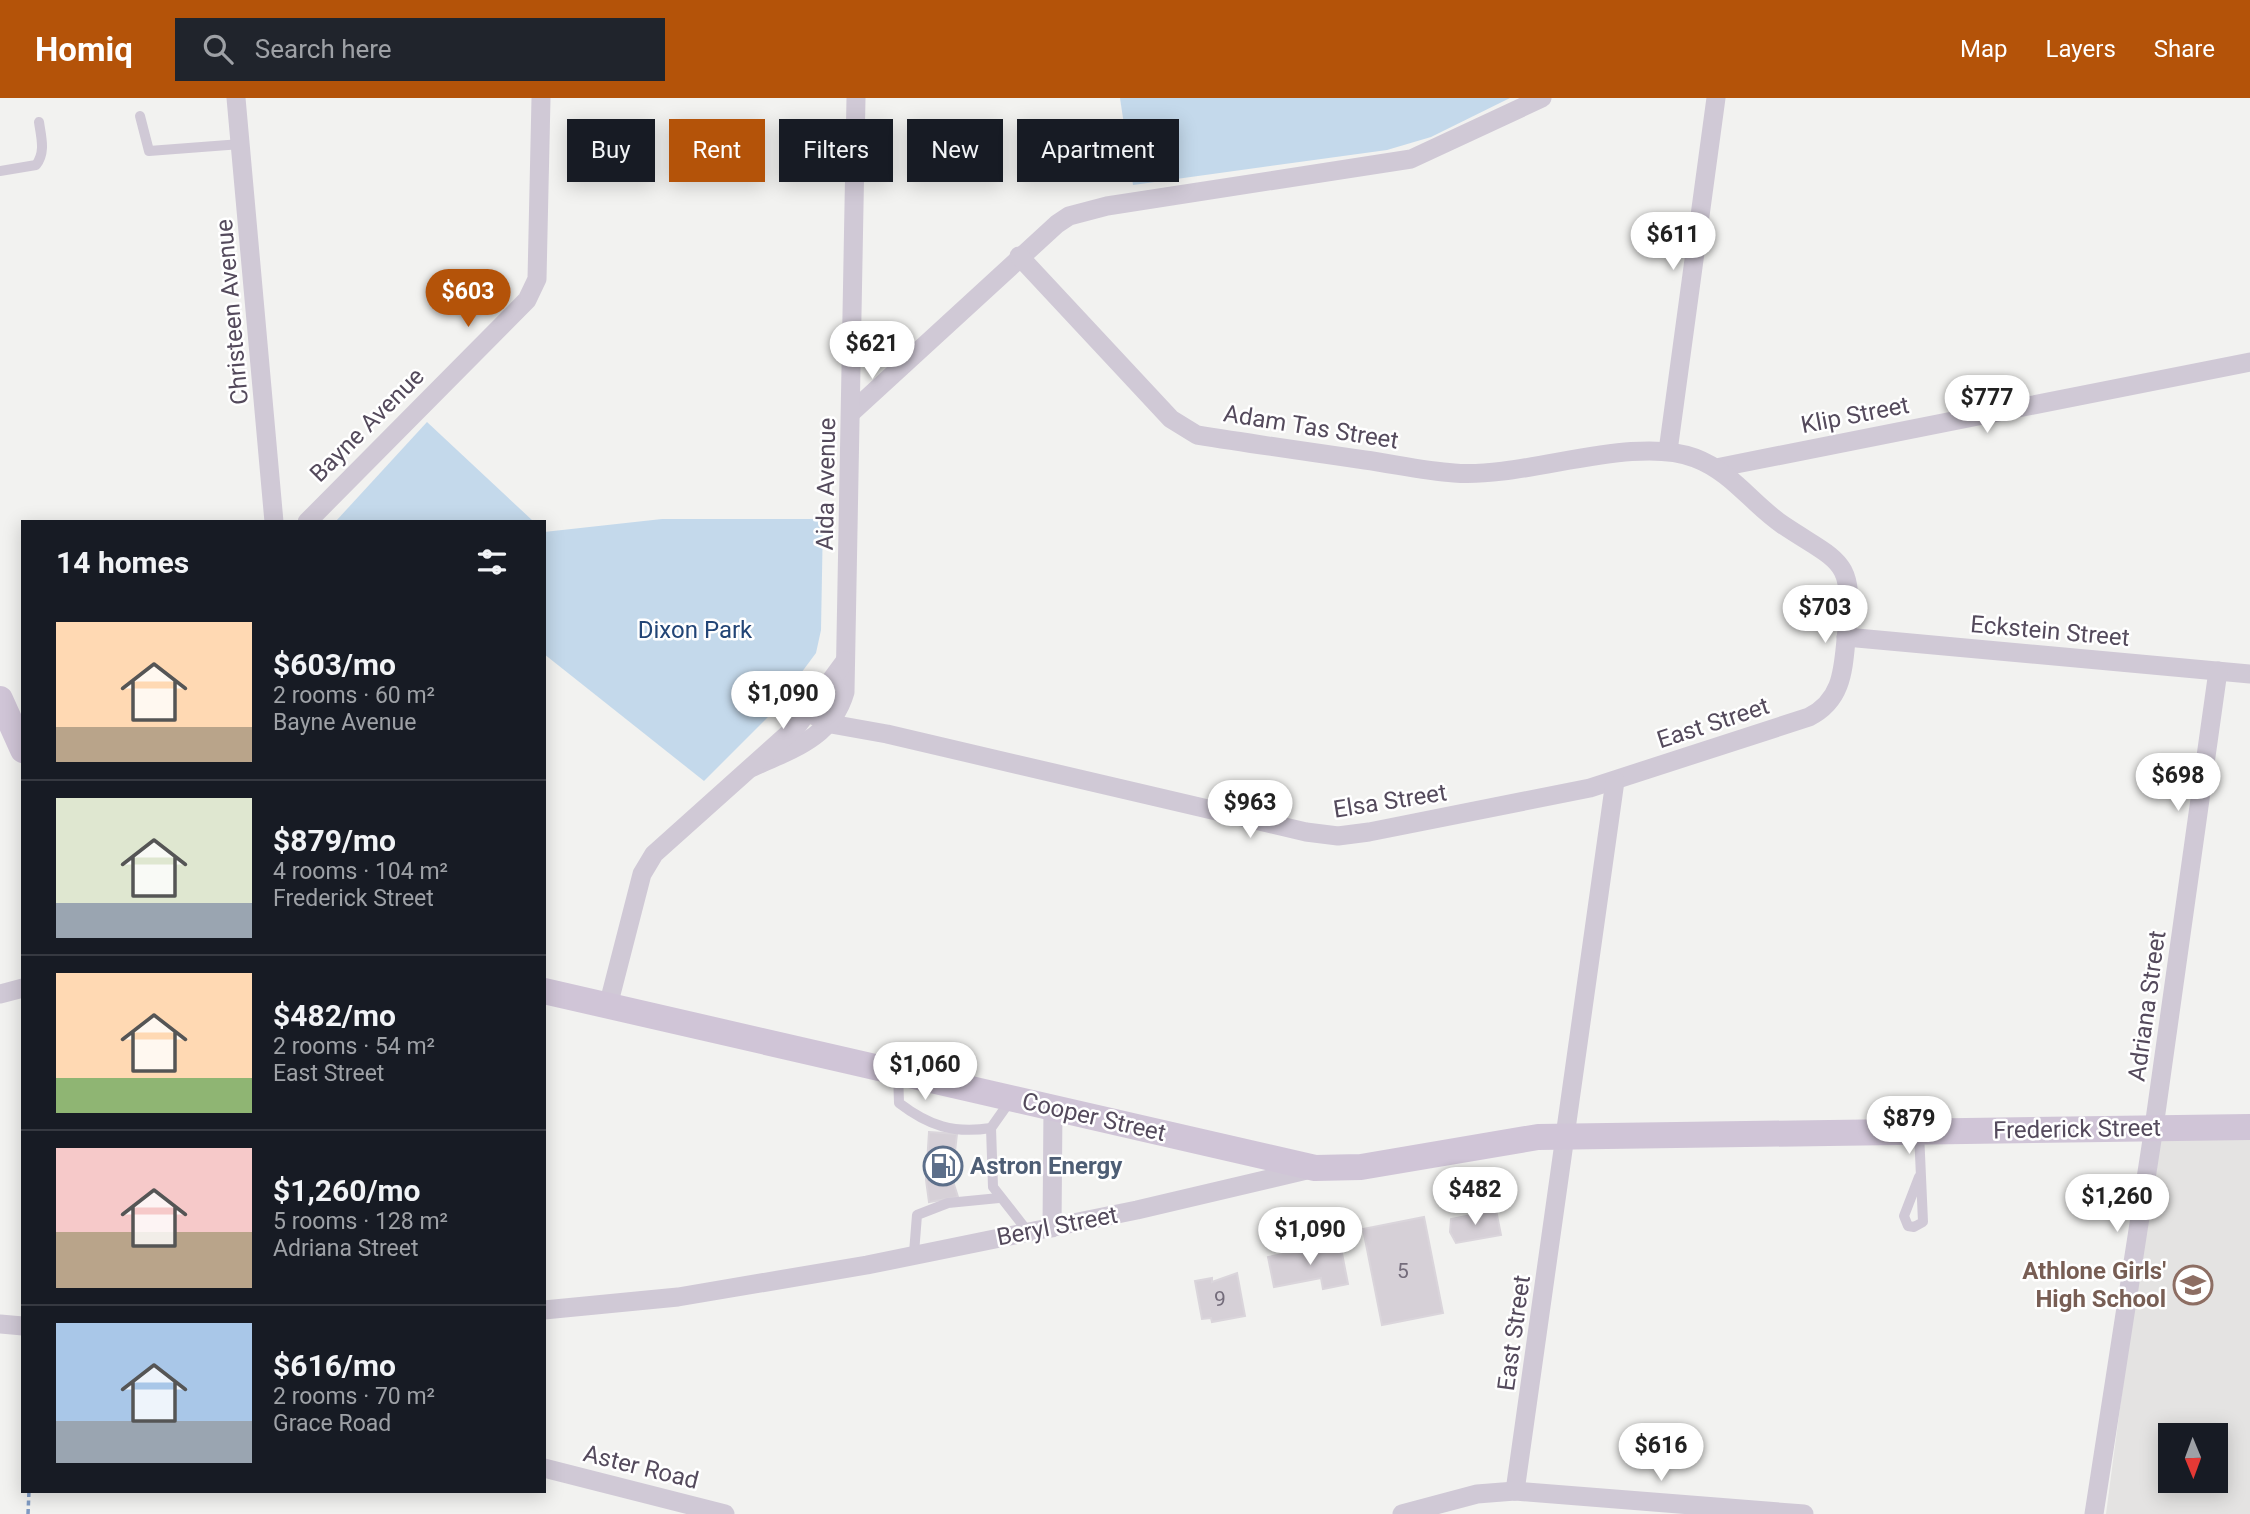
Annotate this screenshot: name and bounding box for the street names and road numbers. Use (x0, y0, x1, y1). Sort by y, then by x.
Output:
street label: Christeen Avenue (210, 218, 254, 406)
street label: Bayne Avenue (304, 362, 430, 488)
street label: Klip Street (1799, 391, 1912, 439)
street label: Adam Tas Street (1222, 399, 1400, 455)
street label: Aida Avenue (811, 418, 841, 550)
street label: Eckstein Street (1969, 610, 2131, 652)
street label: East Street (1653, 692, 1773, 754)
street label: Elsa Street (1331, 778, 1449, 824)
street label: Adriana Street (2123, 929, 2171, 1083)
street label: Cooper Street (1019, 1087, 1169, 1147)
street label: Frederick Street (1993, 1114, 2161, 1144)
street label: Beryl Street (994, 1201, 1120, 1251)
street label: East Street (1492, 1273, 1536, 1392)
street label: Aster Road (580, 1439, 702, 1495)

